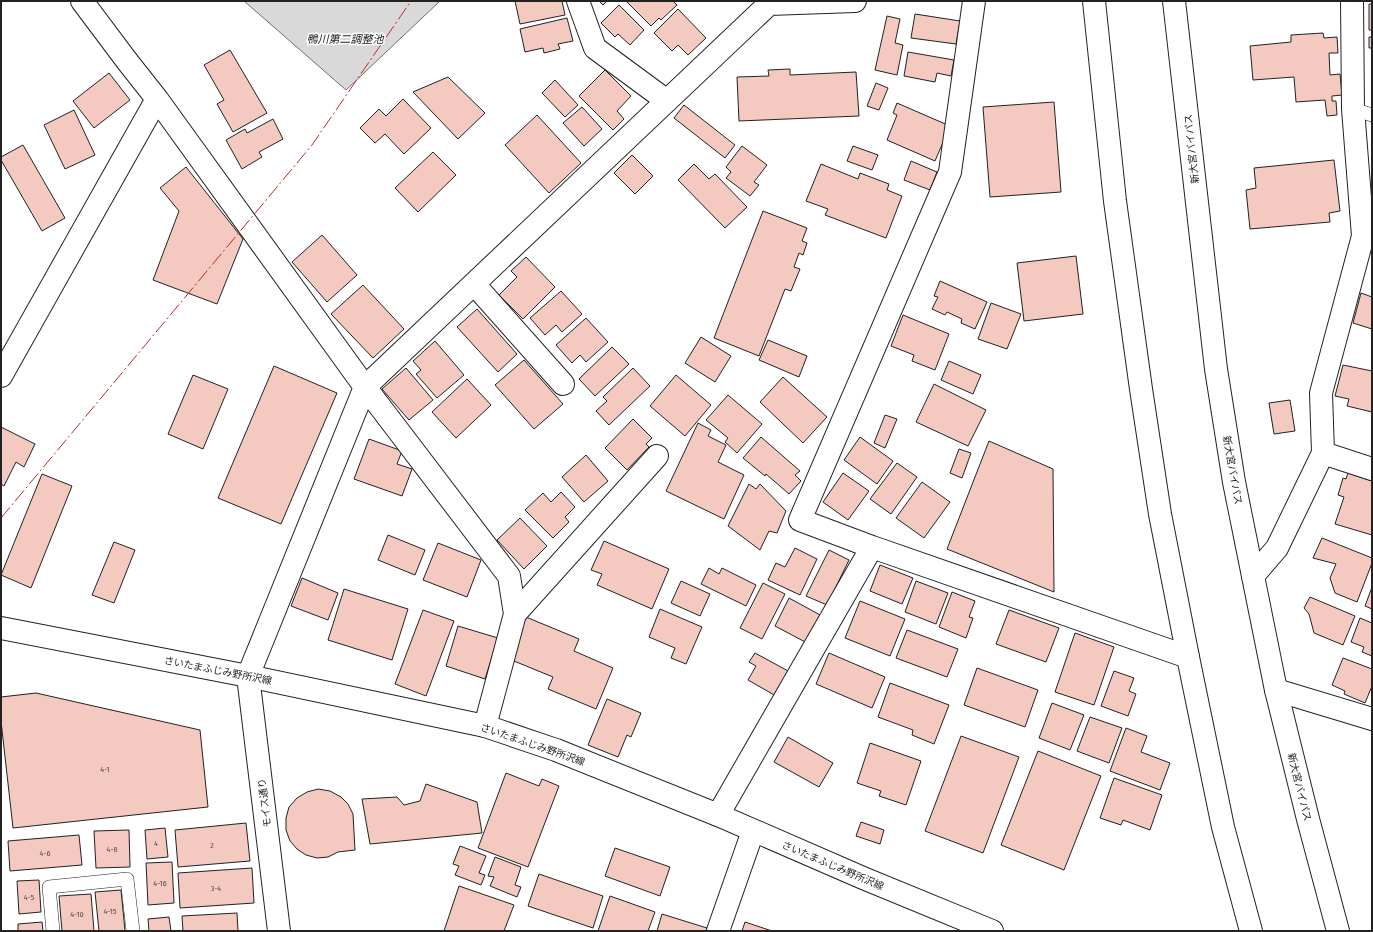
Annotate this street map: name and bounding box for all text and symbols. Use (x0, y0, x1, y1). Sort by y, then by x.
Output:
water label: 鴨川第二調整池 (307, 33, 384, 46)
street label: 新大宮バイパス (1182, 114, 1202, 184)
street label: 新大宮バイパス (1220, 435, 1244, 506)
street label: さいたまふじみ野所沢線 (163, 655, 273, 687)
street label: さいたまふじみ野所沢線 (479, 721, 586, 768)
street label: 新大宮バイパス (1285, 752, 1313, 823)
house number: 4-1 (100, 765, 110, 774)
street label: モイス通り (256, 777, 274, 828)
house number: 4 (154, 839, 158, 848)
street label: さいたまふじみ野所沢線 (780, 839, 885, 893)
house number: 2 (210, 841, 214, 850)
house number: 4-8 (107, 845, 117, 854)
house number: 4-6 (40, 849, 50, 858)
house number: 4-16 (153, 879, 167, 888)
house number: 3-4 (211, 884, 221, 893)
house number: 4-5 (24, 893, 35, 902)
house number: 4-15 (103, 907, 117, 916)
house number: 4-10 (70, 910, 84, 919)

